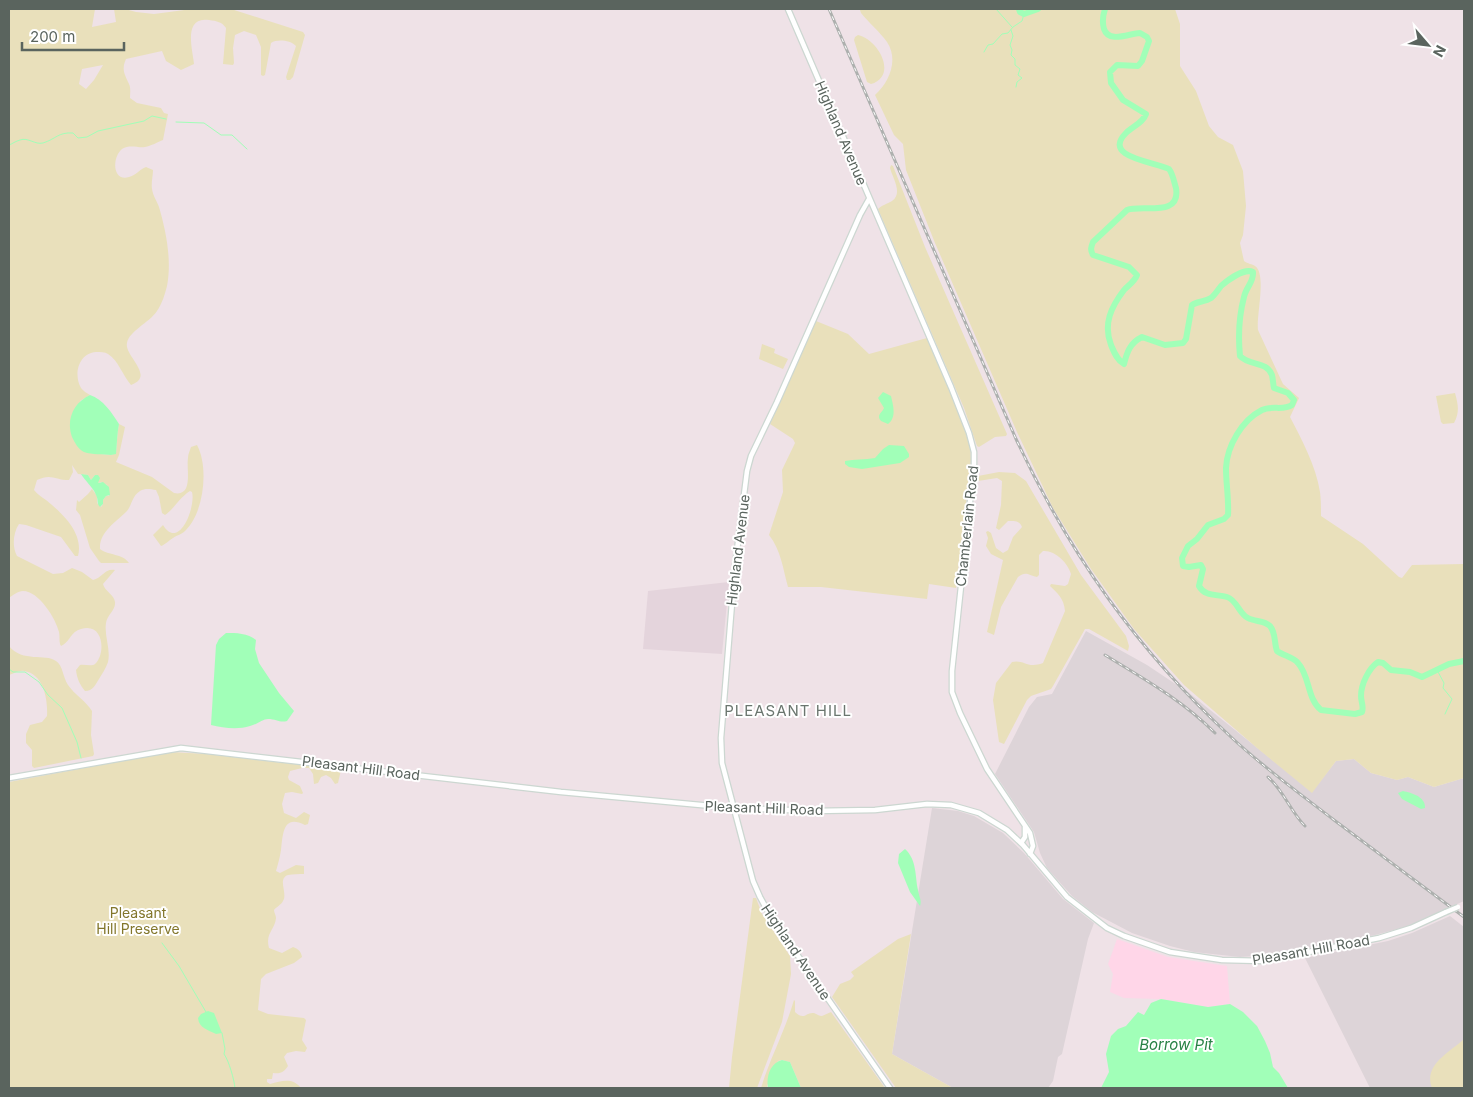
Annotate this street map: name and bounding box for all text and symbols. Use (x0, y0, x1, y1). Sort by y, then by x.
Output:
scale bar (22, 20, 125, 52)
north arrow (1403, 20, 1453, 70)
text: 200 m (30, 27, 75, 46)
text: N (1430, 43, 1450, 60)
street label: Highland Avenue (812, 78, 871, 188)
street label: Chamberlain Road (952, 465, 981, 587)
street label: Highland Avenue (722, 493, 753, 606)
district label: PLEASANT HILL (724, 701, 852, 720)
street label: Pleasant Hill Road (301, 752, 421, 783)
street label: Pleasant Hill Road (704, 797, 824, 818)
street label: Highland Avenue (758, 901, 835, 1003)
park label: Pleasant Hill Preserve (96, 904, 180, 937)
street label: Pleasant Hill Road (1251, 931, 1371, 968)
water label: Borrow Pit (1139, 1035, 1214, 1054)

